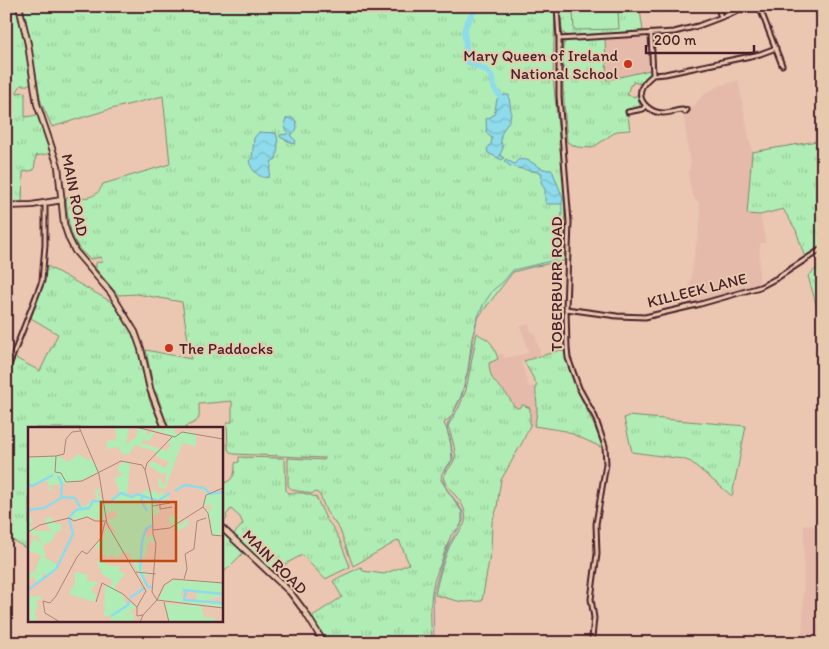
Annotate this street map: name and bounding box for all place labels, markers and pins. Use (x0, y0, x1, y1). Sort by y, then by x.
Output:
place label: Mary Queen of Ireland National School (463, 46, 618, 83)
marker: Mary Queen of Ireland National School (622, 58, 634, 70)
place label: The Paddocks (179, 339, 273, 358)
marker: The Paddocks (163, 342, 175, 354)

